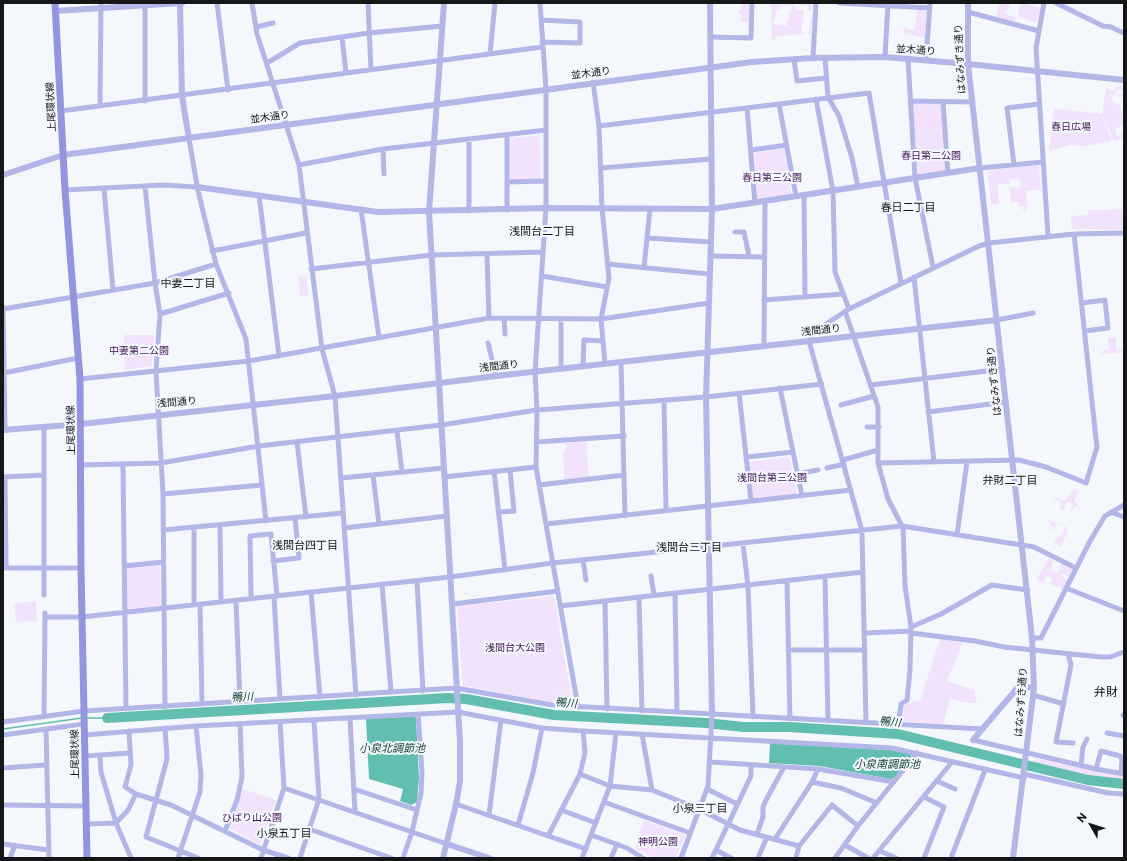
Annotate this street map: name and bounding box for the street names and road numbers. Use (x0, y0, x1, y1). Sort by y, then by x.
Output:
street label: はなみずき通り (952, 24, 968, 94)
street label: 並木通り (896, 43, 936, 57)
street label: 並木通り (570, 65, 612, 81)
street label: 上尾環状線 (44, 82, 58, 132)
street label: 並木通り (249, 108, 291, 126)
street label: 浅間通り (800, 322, 842, 338)
street label: はなみずき通り (984, 346, 1004, 416)
street label: 浅間通り (478, 358, 520, 374)
street label: 浅間通り (157, 394, 197, 410)
street label: 上尾環状線 (65, 405, 77, 455)
street label: はなみずき通り (1013, 667, 1029, 737)
street label: 上尾環状線 (69, 729, 81, 779)

